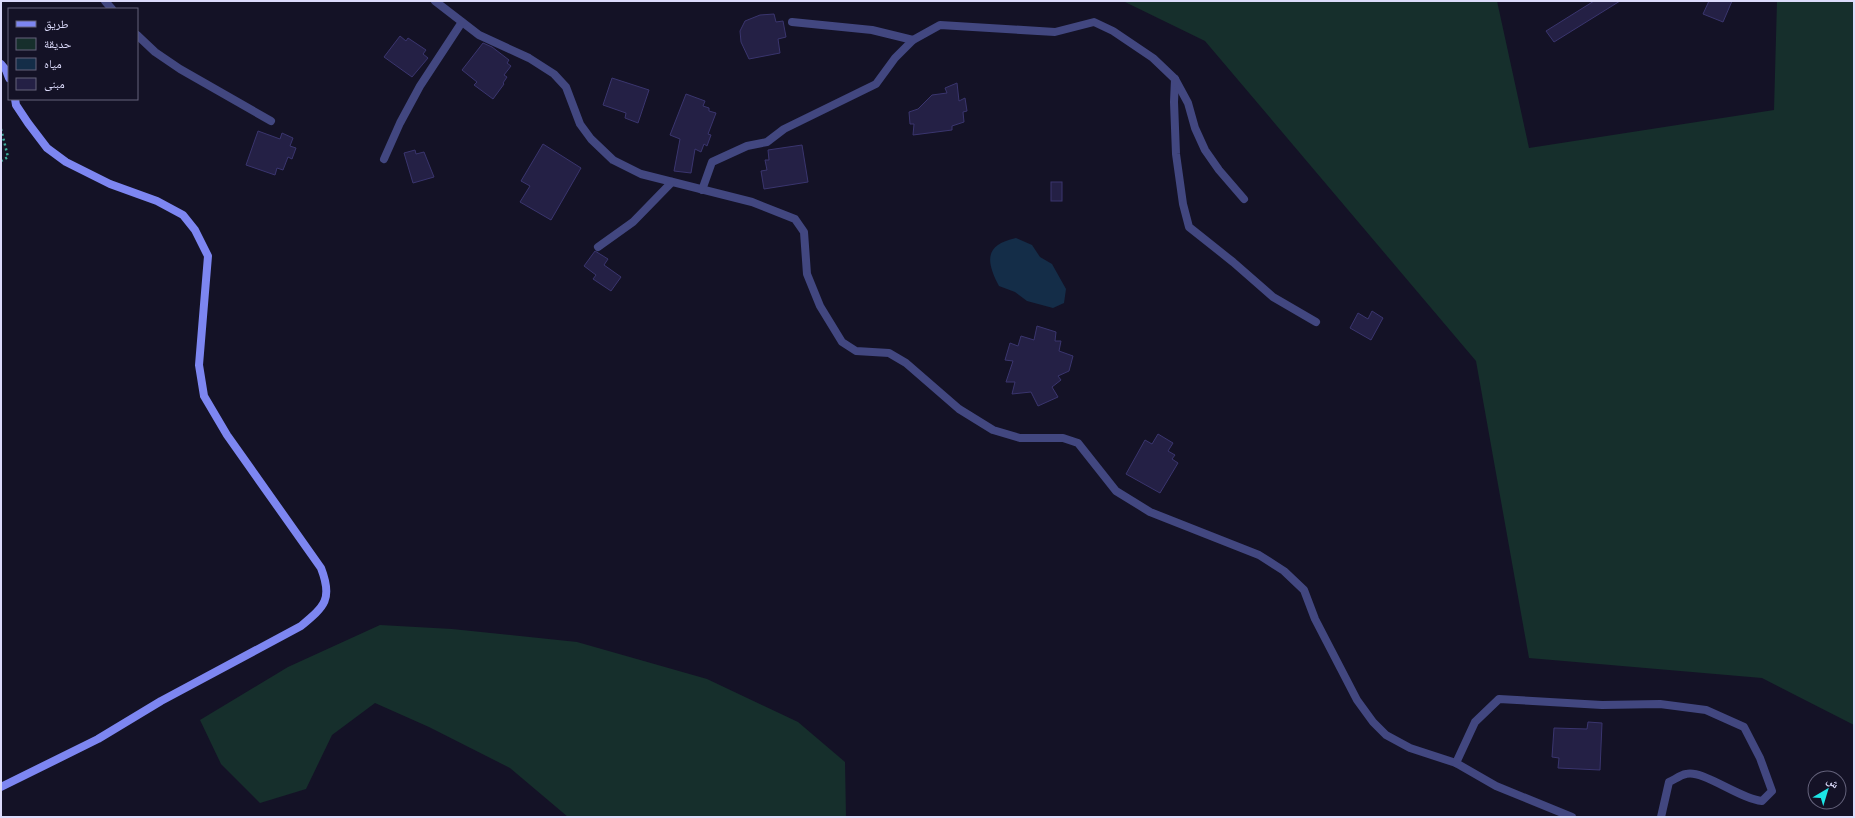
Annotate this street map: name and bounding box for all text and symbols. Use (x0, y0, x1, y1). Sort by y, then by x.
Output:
legend (8, 8, 138, 100)
text: طريق (44, 17, 69, 31)
text: حديقة (44, 37, 72, 51)
text: مياه (44, 57, 62, 71)
text: مبنى (44, 77, 65, 91)
north arrow (1807, 770, 1847, 810)
text: ش (1824, 774, 1842, 792)

